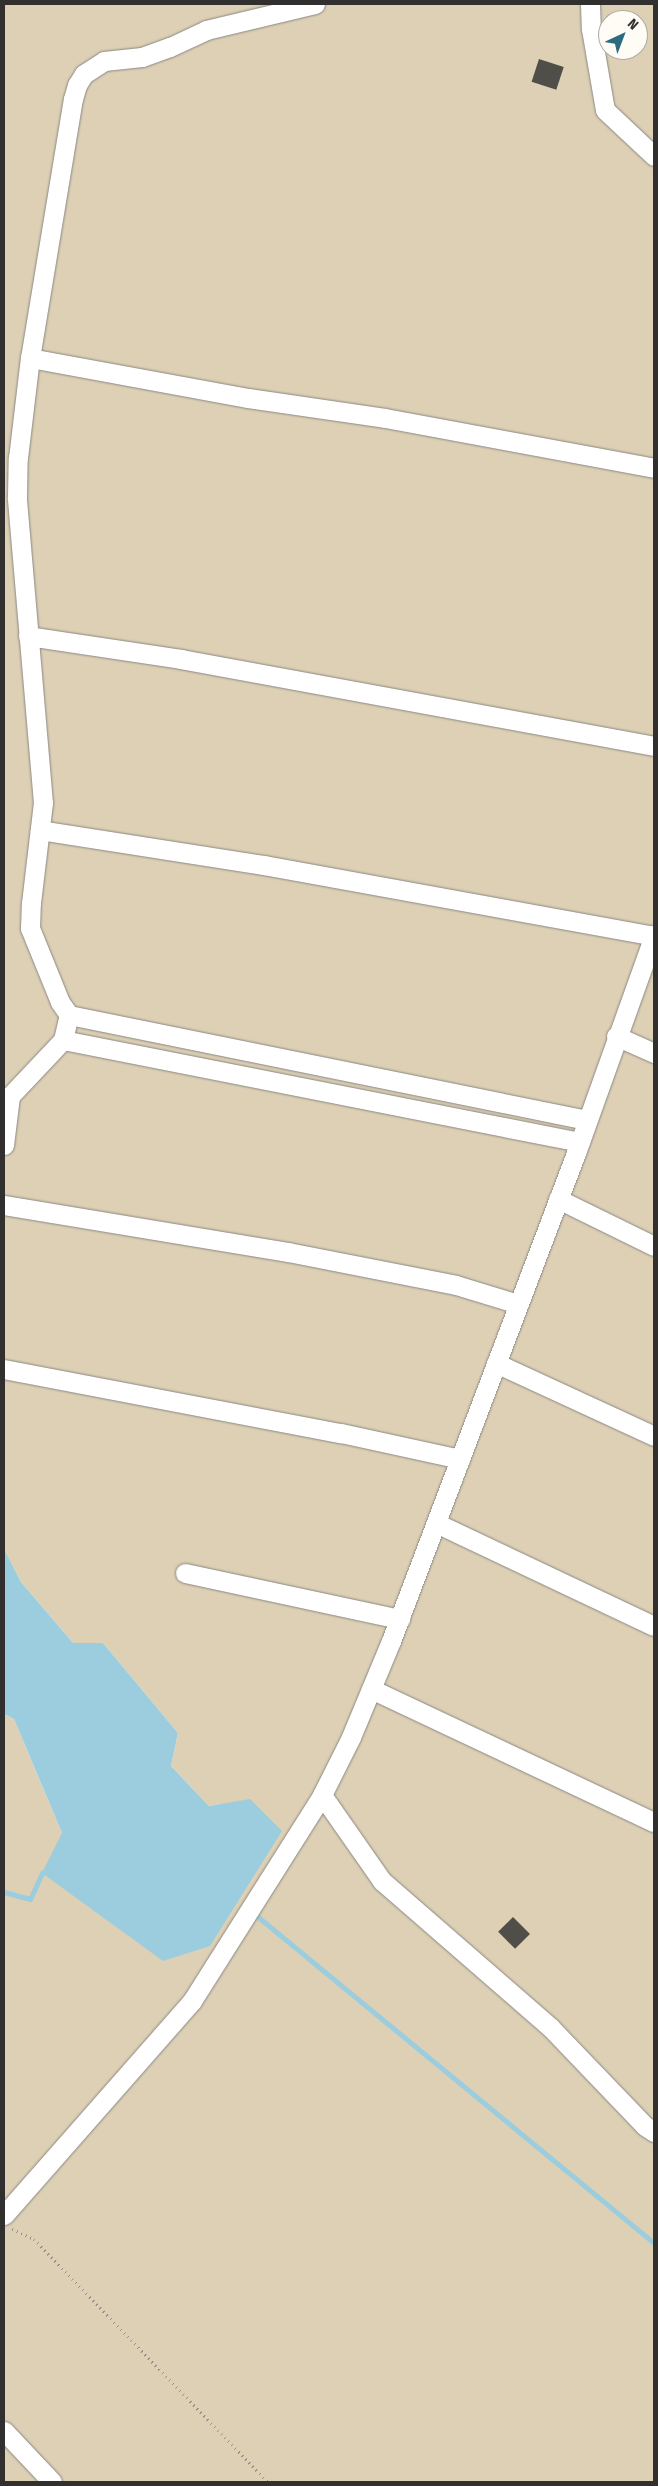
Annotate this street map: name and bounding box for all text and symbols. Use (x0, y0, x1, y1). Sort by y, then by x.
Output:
north arrow (598, 10, 648, 60)
text: N (624, 15, 642, 33)

